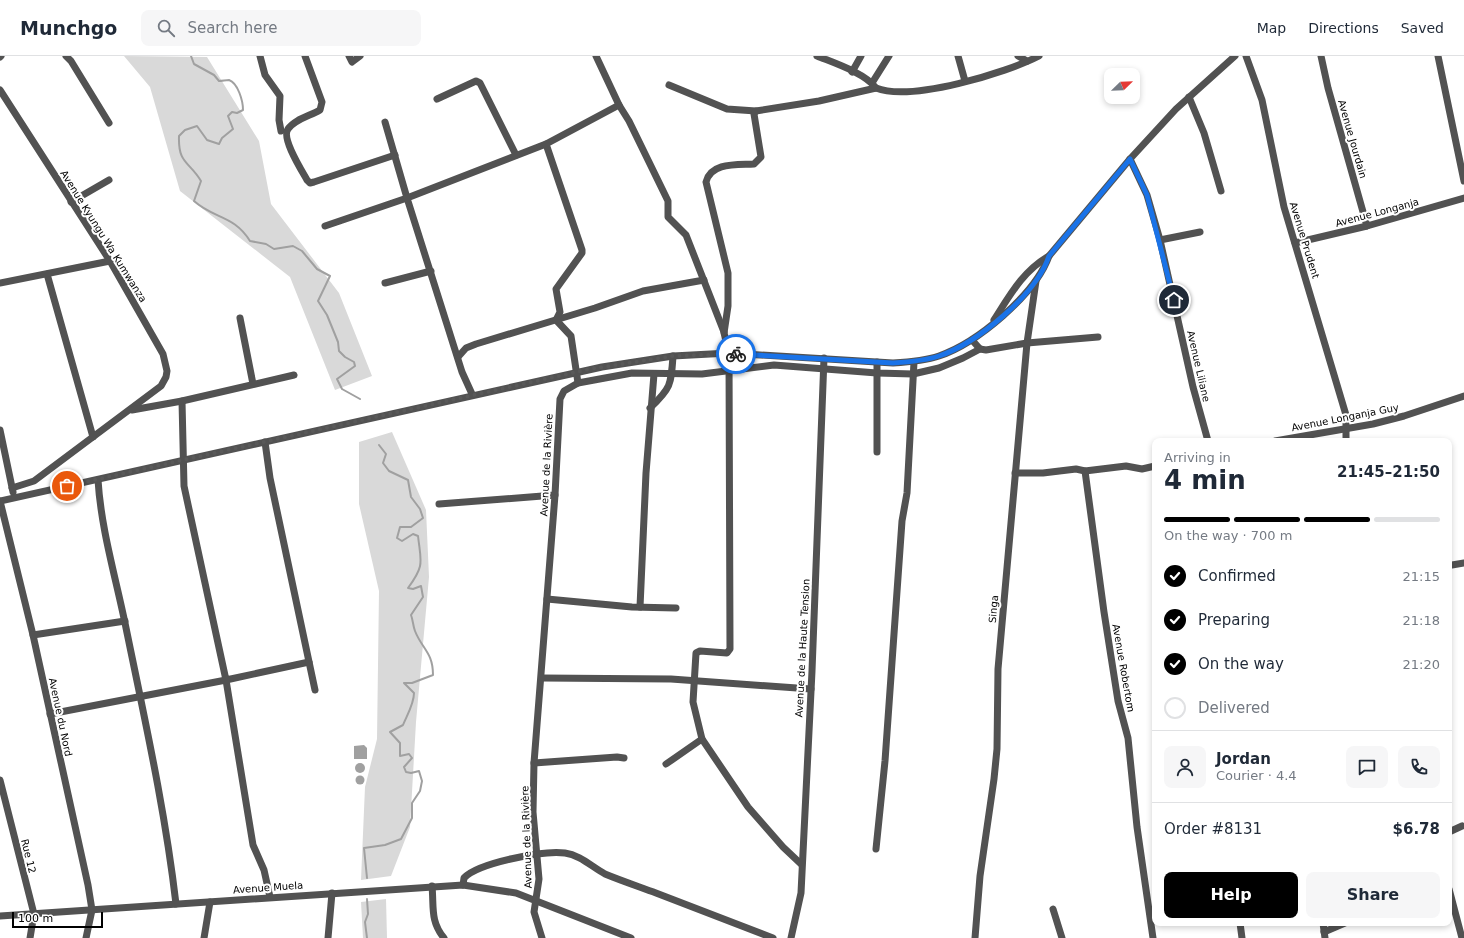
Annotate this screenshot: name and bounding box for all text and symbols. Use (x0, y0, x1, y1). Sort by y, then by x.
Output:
search box (141, 10, 421, 46)
text: Munchgo (20, 17, 117, 39)
icon: search (155, 17, 177, 39)
text: Search here (187, 19, 278, 37)
text: Map (1257, 20, 1286, 36)
text: Directions (1308, 20, 1379, 36)
text: Saved (1401, 20, 1444, 36)
north arrow (1104, 68, 1140, 104)
map controls (1104, 68, 1140, 104)
street label: Avenue Jourdain (1336, 99, 1369, 180)
street label: Avenue Kyungu Wa Kumwanza (58, 168, 149, 304)
street label: Avenue Longanja (1334, 196, 1420, 229)
street label: Avenue Prudent (1288, 201, 1321, 280)
pin (1157, 283, 1191, 317)
icon: home (1163, 289, 1185, 311)
street label: Avenue Liliane (1185, 329, 1212, 403)
courier (716, 334, 756, 374)
icon: bike (725, 343, 747, 365)
street label: Avenue Longanja Guy (1291, 402, 1400, 433)
street label: Avenue de la Rivière (538, 413, 555, 517)
text: Arriving in (1164, 450, 1231, 465)
text: 21:45–21:50 (1337, 463, 1440, 481)
text: 4 min (1164, 465, 1246, 495)
pin (50, 469, 84, 503)
icon: bag (56, 475, 78, 497)
text: On the way · 700 m (1164, 528, 1292, 543)
icon: check (1164, 565, 1186, 587)
text: Confirmed (1198, 567, 1276, 585)
text: 21:15 (1403, 569, 1440, 584)
street label: Avenue de la Haute Tension (793, 578, 812, 718)
street label: Singa (987, 595, 1000, 623)
icon: check (1164, 609, 1186, 631)
text: Preparing (1198, 611, 1270, 629)
text: 21:18 (1403, 613, 1440, 628)
street label: Avenue Robertom (1110, 623, 1137, 713)
icon: check (1164, 653, 1186, 675)
text: On the way (1198, 655, 1284, 673)
text: 21:20 (1403, 657, 1440, 672)
street label: Avenue du Nord (47, 677, 74, 757)
text: Delivered (1198, 699, 1270, 717)
button: person (1164, 746, 1206, 788)
button: chat (1346, 746, 1388, 788)
button: phone (1398, 746, 1440, 788)
text: Jordan (1216, 750, 1271, 768)
text: Courier · 4.4 (1216, 768, 1297, 783)
street label: Avenue de la Rivière (519, 785, 534, 889)
text: Order #8131 (1164, 820, 1262, 838)
text: $6.78 (1393, 820, 1440, 838)
street label: Rue 12 (19, 838, 38, 874)
button: Help (1164, 872, 1298, 918)
button: Share (1306, 872, 1440, 918)
street label: Avenue Muela (233, 880, 304, 895)
scale bar (12, 910, 103, 929)
text: 100 m (18, 912, 53, 925)

